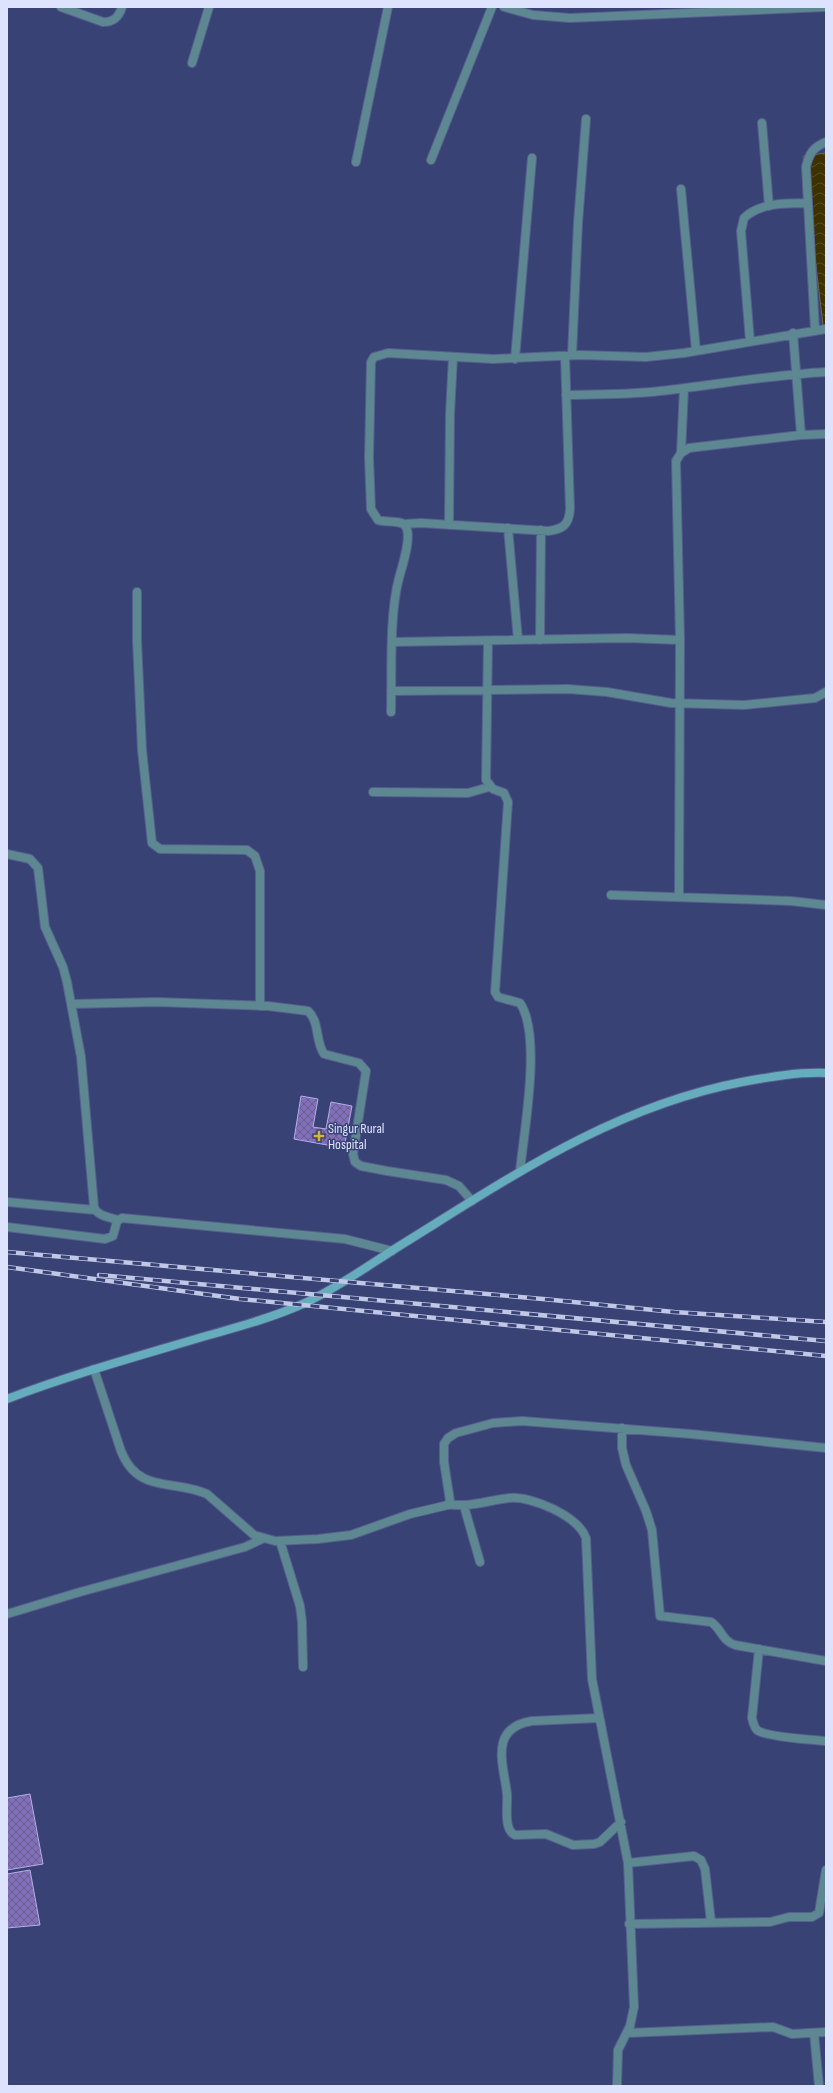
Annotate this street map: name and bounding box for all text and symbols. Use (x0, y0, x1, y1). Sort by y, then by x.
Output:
place label: Singur Rural Hospital (328, 1120, 384, 1153)
marker: Singur Rural Hospital (313, 1130, 325, 1142)

